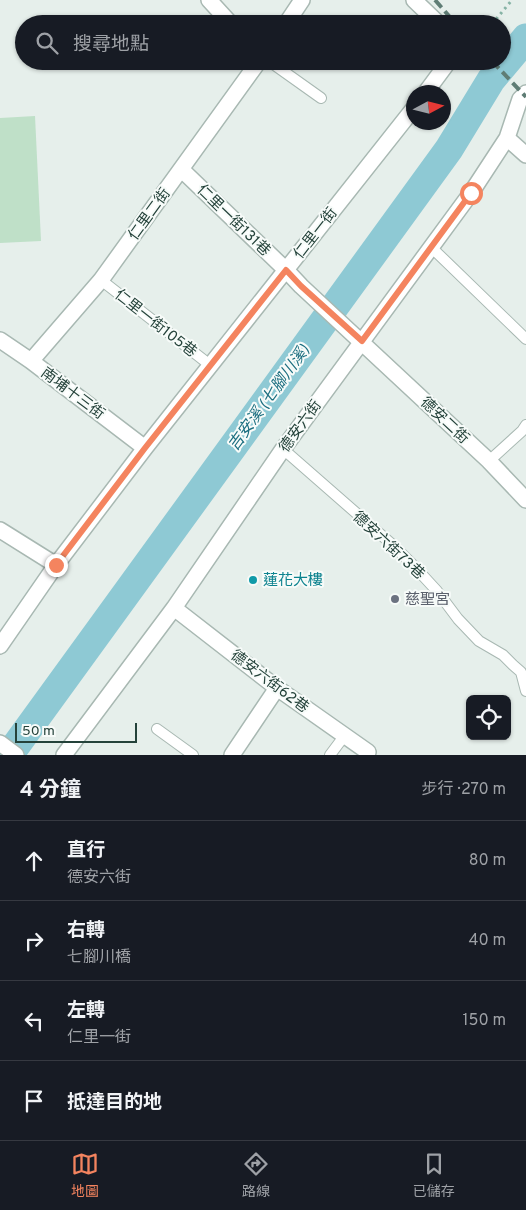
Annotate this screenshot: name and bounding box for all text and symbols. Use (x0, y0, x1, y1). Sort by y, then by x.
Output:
search box (15, 15, 511, 70)
icon: search (33, 29, 61, 57)
text: 搜尋地點 (73, 33, 149, 57)
north arrow (406, 85, 451, 130)
street label: 仁里一街131巷 (192, 181, 274, 261)
route start (460, 182, 483, 205)
street label: 仁里二街 (125, 185, 176, 245)
street label: 仁里一街 (290, 204, 342, 263)
street label: 仁里一街105巷 (110, 286, 200, 362)
water label: 吉安溪 (七腳川溪) (224, 341, 315, 455)
street label: 南埔十三街 (36, 363, 108, 424)
street label: 德安二街 (416, 393, 473, 449)
street label: 德安六街 (275, 396, 327, 457)
street label: 德安六街73巷 (348, 507, 429, 584)
route end (45, 554, 68, 577)
place label: 蓮花大樓 (263, 572, 323, 591)
marker: 蓮花大樓 (247, 574, 259, 586)
place label: 慈聖宮 (405, 591, 450, 610)
marker: 慈聖宮 (389, 593, 401, 605)
street label: 德安六街62巷 (226, 646, 313, 718)
map controls (466, 695, 511, 740)
button: locate (466, 695, 511, 740)
scale bar (15, 720, 138, 743)
text: 50 m (22, 723, 55, 740)
text: 4 分鐘 (20, 777, 81, 804)
text: 步行 · 270 m (421, 780, 506, 800)
text: 直行 (67, 839, 105, 863)
icon: ahead (20, 847, 48, 875)
text: 80 m (469, 851, 506, 871)
text: 德安六街 (67, 868, 131, 888)
text: 右轉 (67, 919, 105, 943)
icon: right (20, 927, 48, 955)
text: 40 m (468, 931, 506, 951)
text: 七腳川橋 (67, 948, 131, 968)
text: 左轉 (67, 999, 105, 1023)
icon: left (20, 1007, 48, 1035)
text: 150 m (463, 1011, 506, 1031)
text: 仁里一街 (67, 1028, 131, 1048)
icon: arrive (20, 1087, 48, 1115)
text: 抵達目的地 (67, 1091, 162, 1115)
tab: 地圖 (71, 1150, 99, 1201)
tab: 路線 (242, 1150, 270, 1201)
tab: 已儲存 (413, 1150, 455, 1201)

